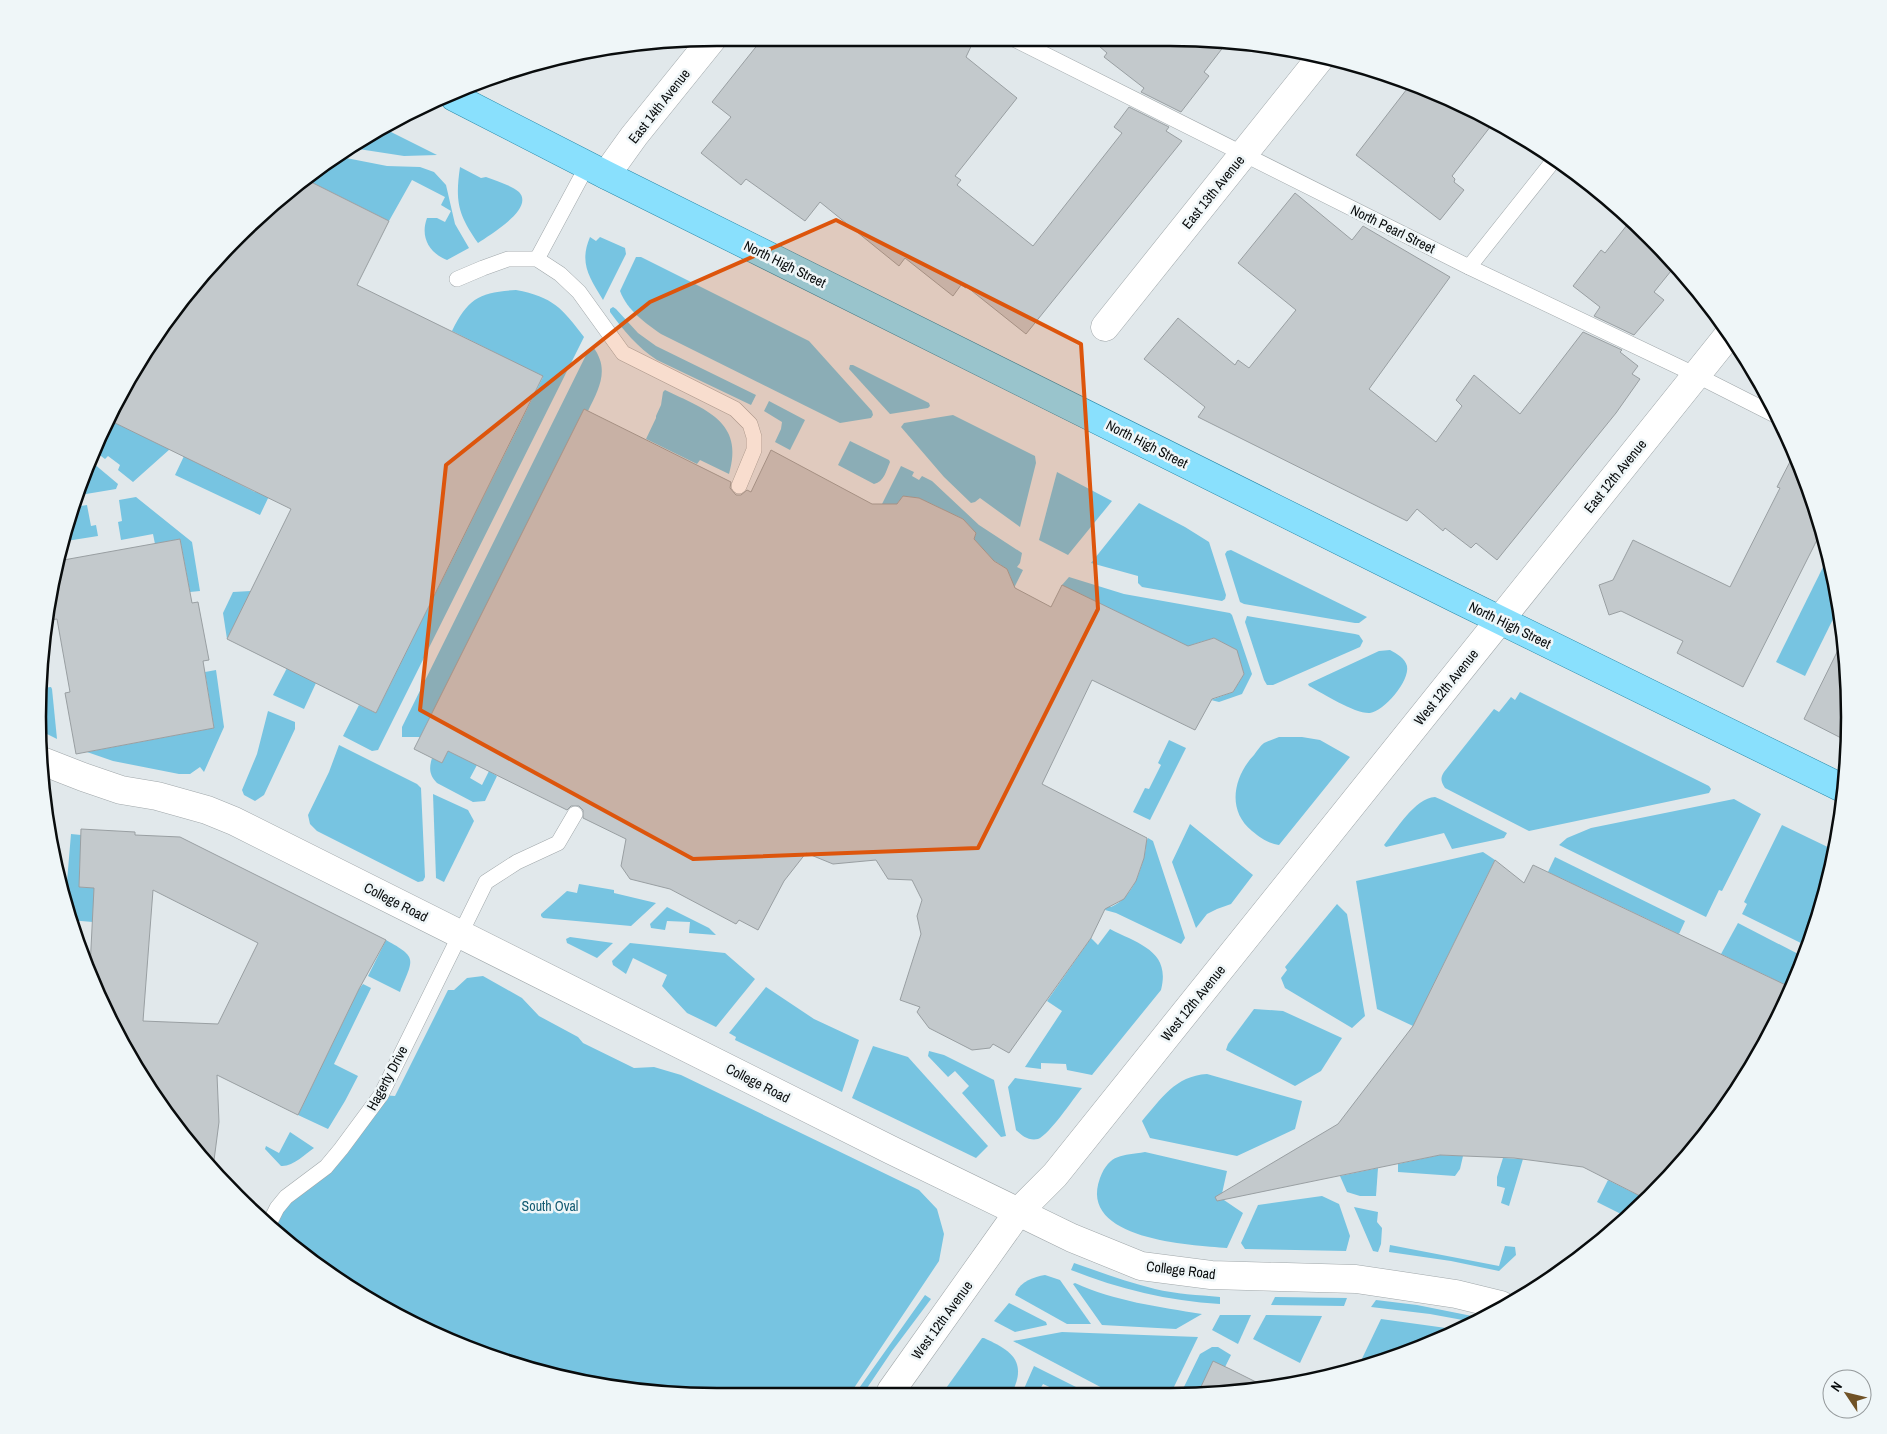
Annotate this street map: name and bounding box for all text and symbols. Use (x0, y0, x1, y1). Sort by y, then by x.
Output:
street label: East 14th Avenue (624, 65, 694, 147)
street label: East 13th Avenue (1178, 151, 1248, 233)
street label: North Pearl Street (1348, 201, 1438, 257)
street label: North High Street (741, 236, 829, 292)
street label: North High Street (1103, 416, 1191, 472)
street label: East 12th Avenue (1580, 435, 1650, 517)
street label: North High Street (1466, 597, 1554, 653)
street label: West 12th Avenue (1410, 645, 1482, 729)
street label: College Road (361, 878, 431, 926)
street label: West 12th Avenue (1157, 961, 1229, 1045)
street label: Hagerty Drive (362, 1043, 412, 1113)
street label: College Road (723, 1059, 793, 1107)
park label: South Oval (522, 1197, 578, 1215)
street label: College Road (1145, 1257, 1217, 1283)
street label: West 12th Avenue (907, 1277, 977, 1363)
north arrow (1822, 1369, 1872, 1419)
text: N (1827, 1378, 1846, 1395)

